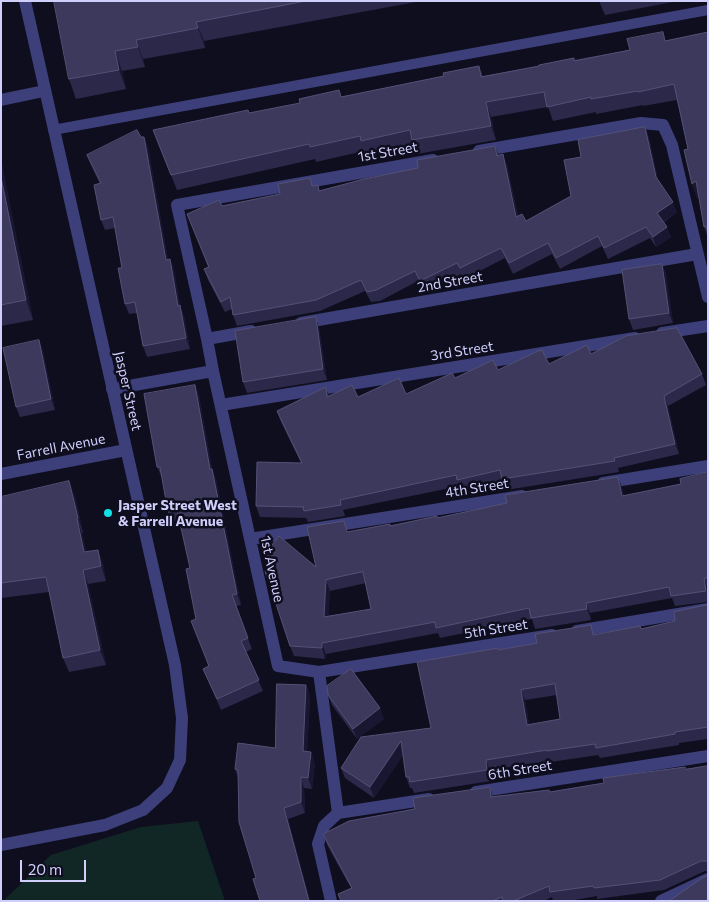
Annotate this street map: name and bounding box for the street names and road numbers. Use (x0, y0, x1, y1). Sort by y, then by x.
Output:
street label: 1st Street (357, 138, 419, 166)
street label: 2nd Street (416, 268, 484, 296)
street label: 3rd Street (429, 338, 495, 364)
street label: Jasper Street (111, 350, 145, 432)
street label: Farrell Avenue (15, 430, 107, 464)
street label: 4th Street (444, 475, 510, 501)
street label: 1st Avenue (257, 534, 287, 604)
street label: 5th Street (463, 616, 529, 642)
street label: 6th Street (487, 757, 553, 783)

